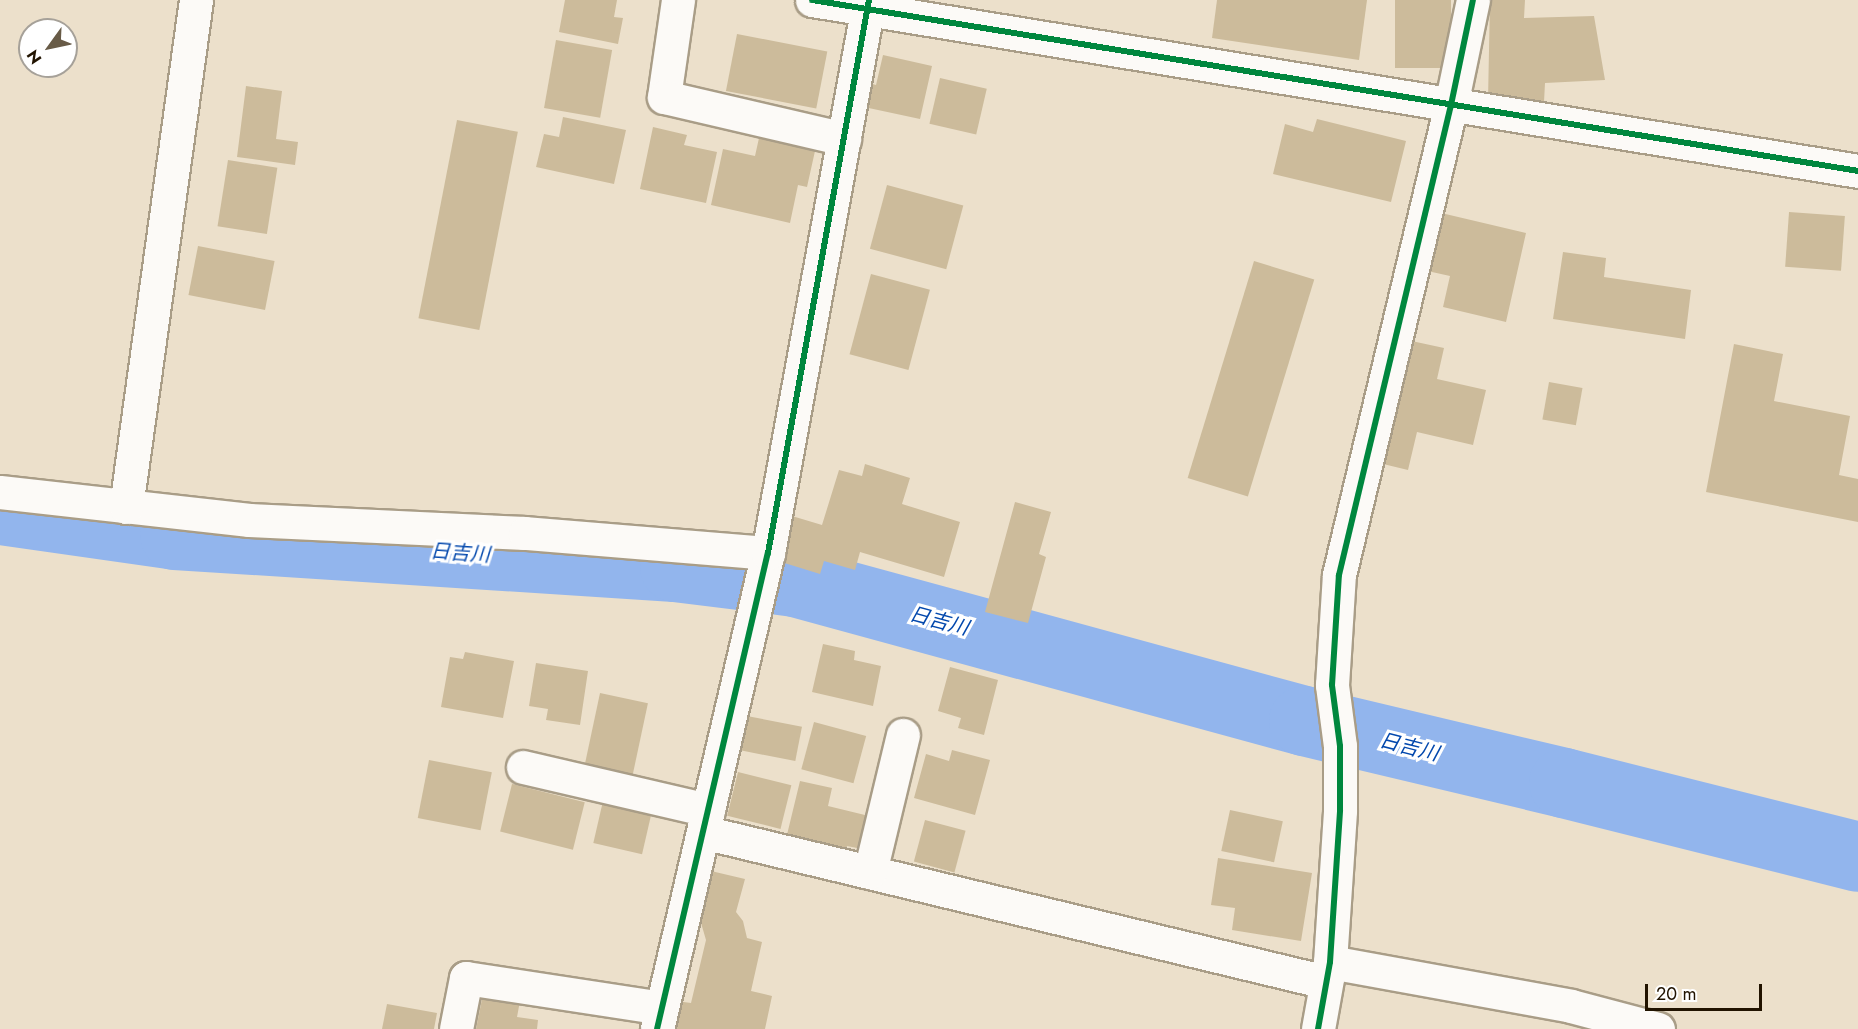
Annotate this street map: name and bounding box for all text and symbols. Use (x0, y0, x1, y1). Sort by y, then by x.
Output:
north arrow (18, 18, 78, 78)
text: N (21, 45, 47, 69)
water label: 日吉川 (429, 539, 491, 567)
water label: 日吉川 (907, 602, 971, 640)
water label: 日吉川 (1377, 728, 1441, 766)
scale bar (1648, 972, 1765, 1010)
text: 20 m (1656, 981, 1696, 1007)

